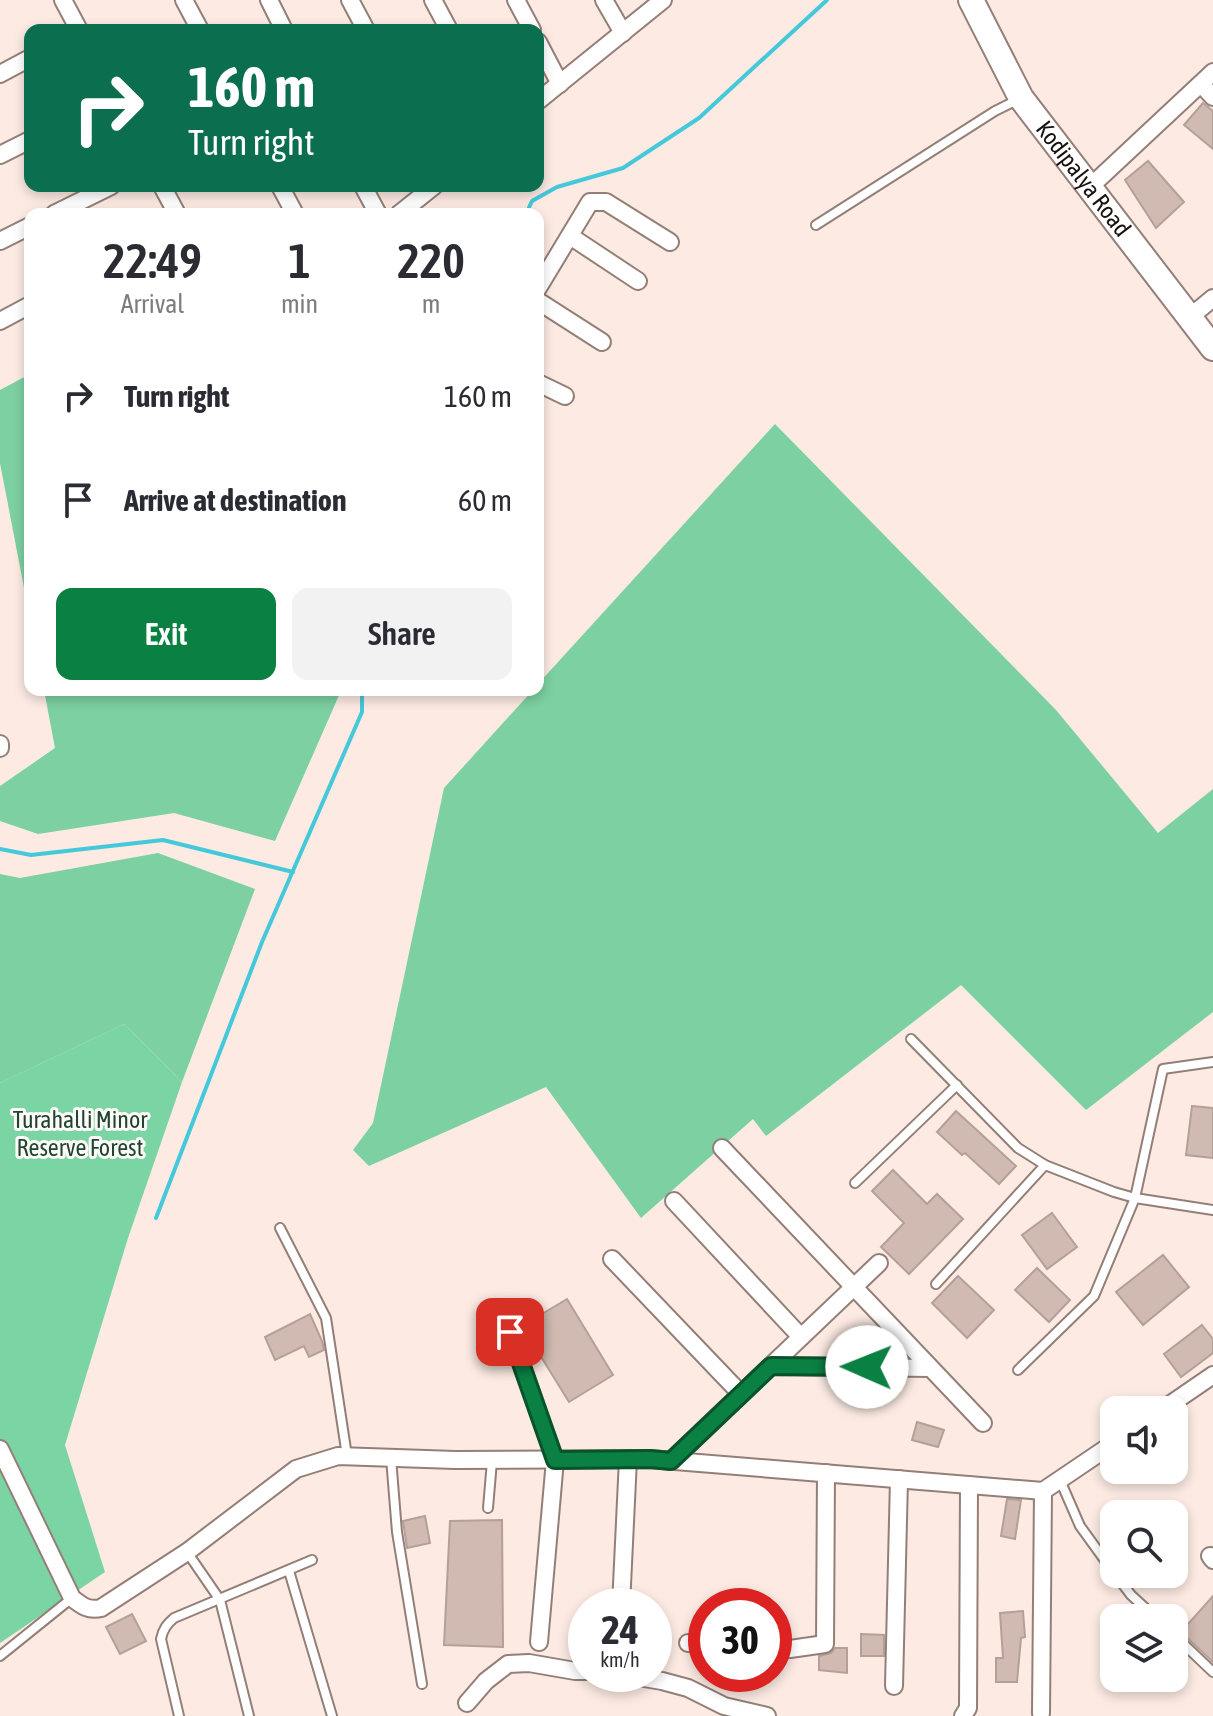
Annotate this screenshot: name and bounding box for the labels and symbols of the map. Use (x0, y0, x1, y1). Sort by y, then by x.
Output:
street label: Kodipalya Road (1031, 116, 1136, 242)
park label: Turahalli Minor Reserve Forest (13, 1106, 148, 1161)
pin (476, 1298, 544, 1366)
position arrow (825, 1325, 909, 1409)
speed limit sign: 30 (688, 1588, 792, 1692)

